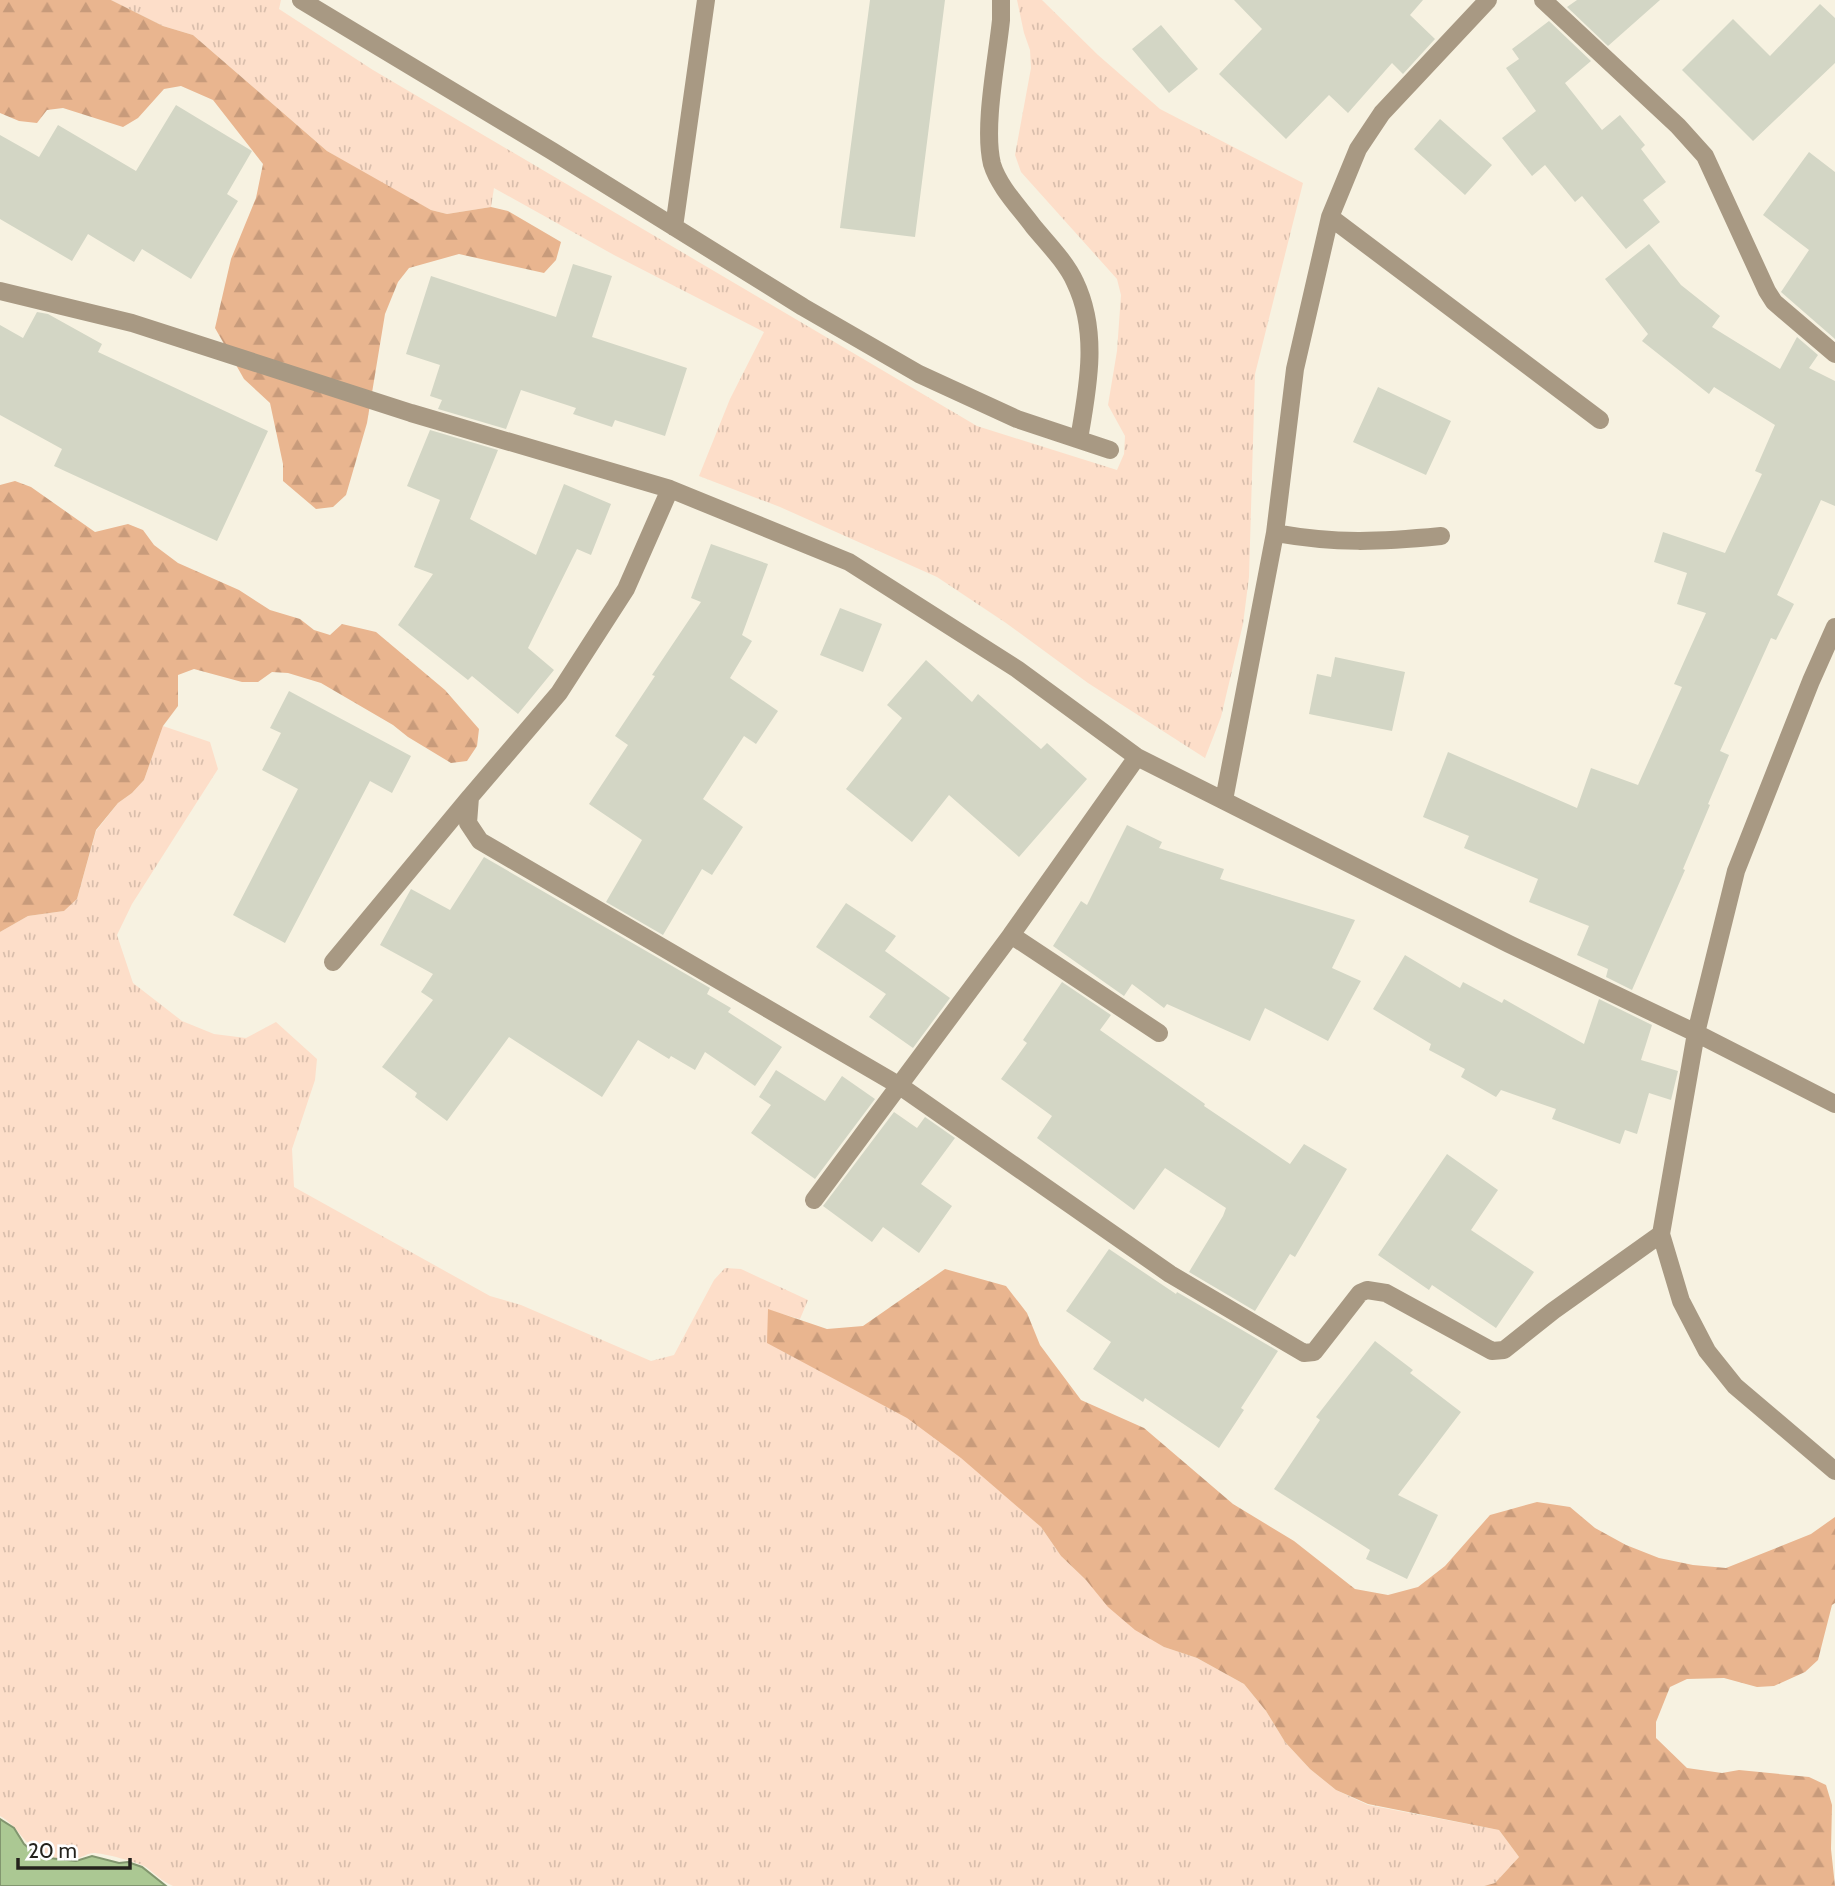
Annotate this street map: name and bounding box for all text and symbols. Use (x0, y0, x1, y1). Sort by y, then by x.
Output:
scale bar (18, 1826, 130, 1870)
text: 20 m (28, 1838, 77, 1863)

